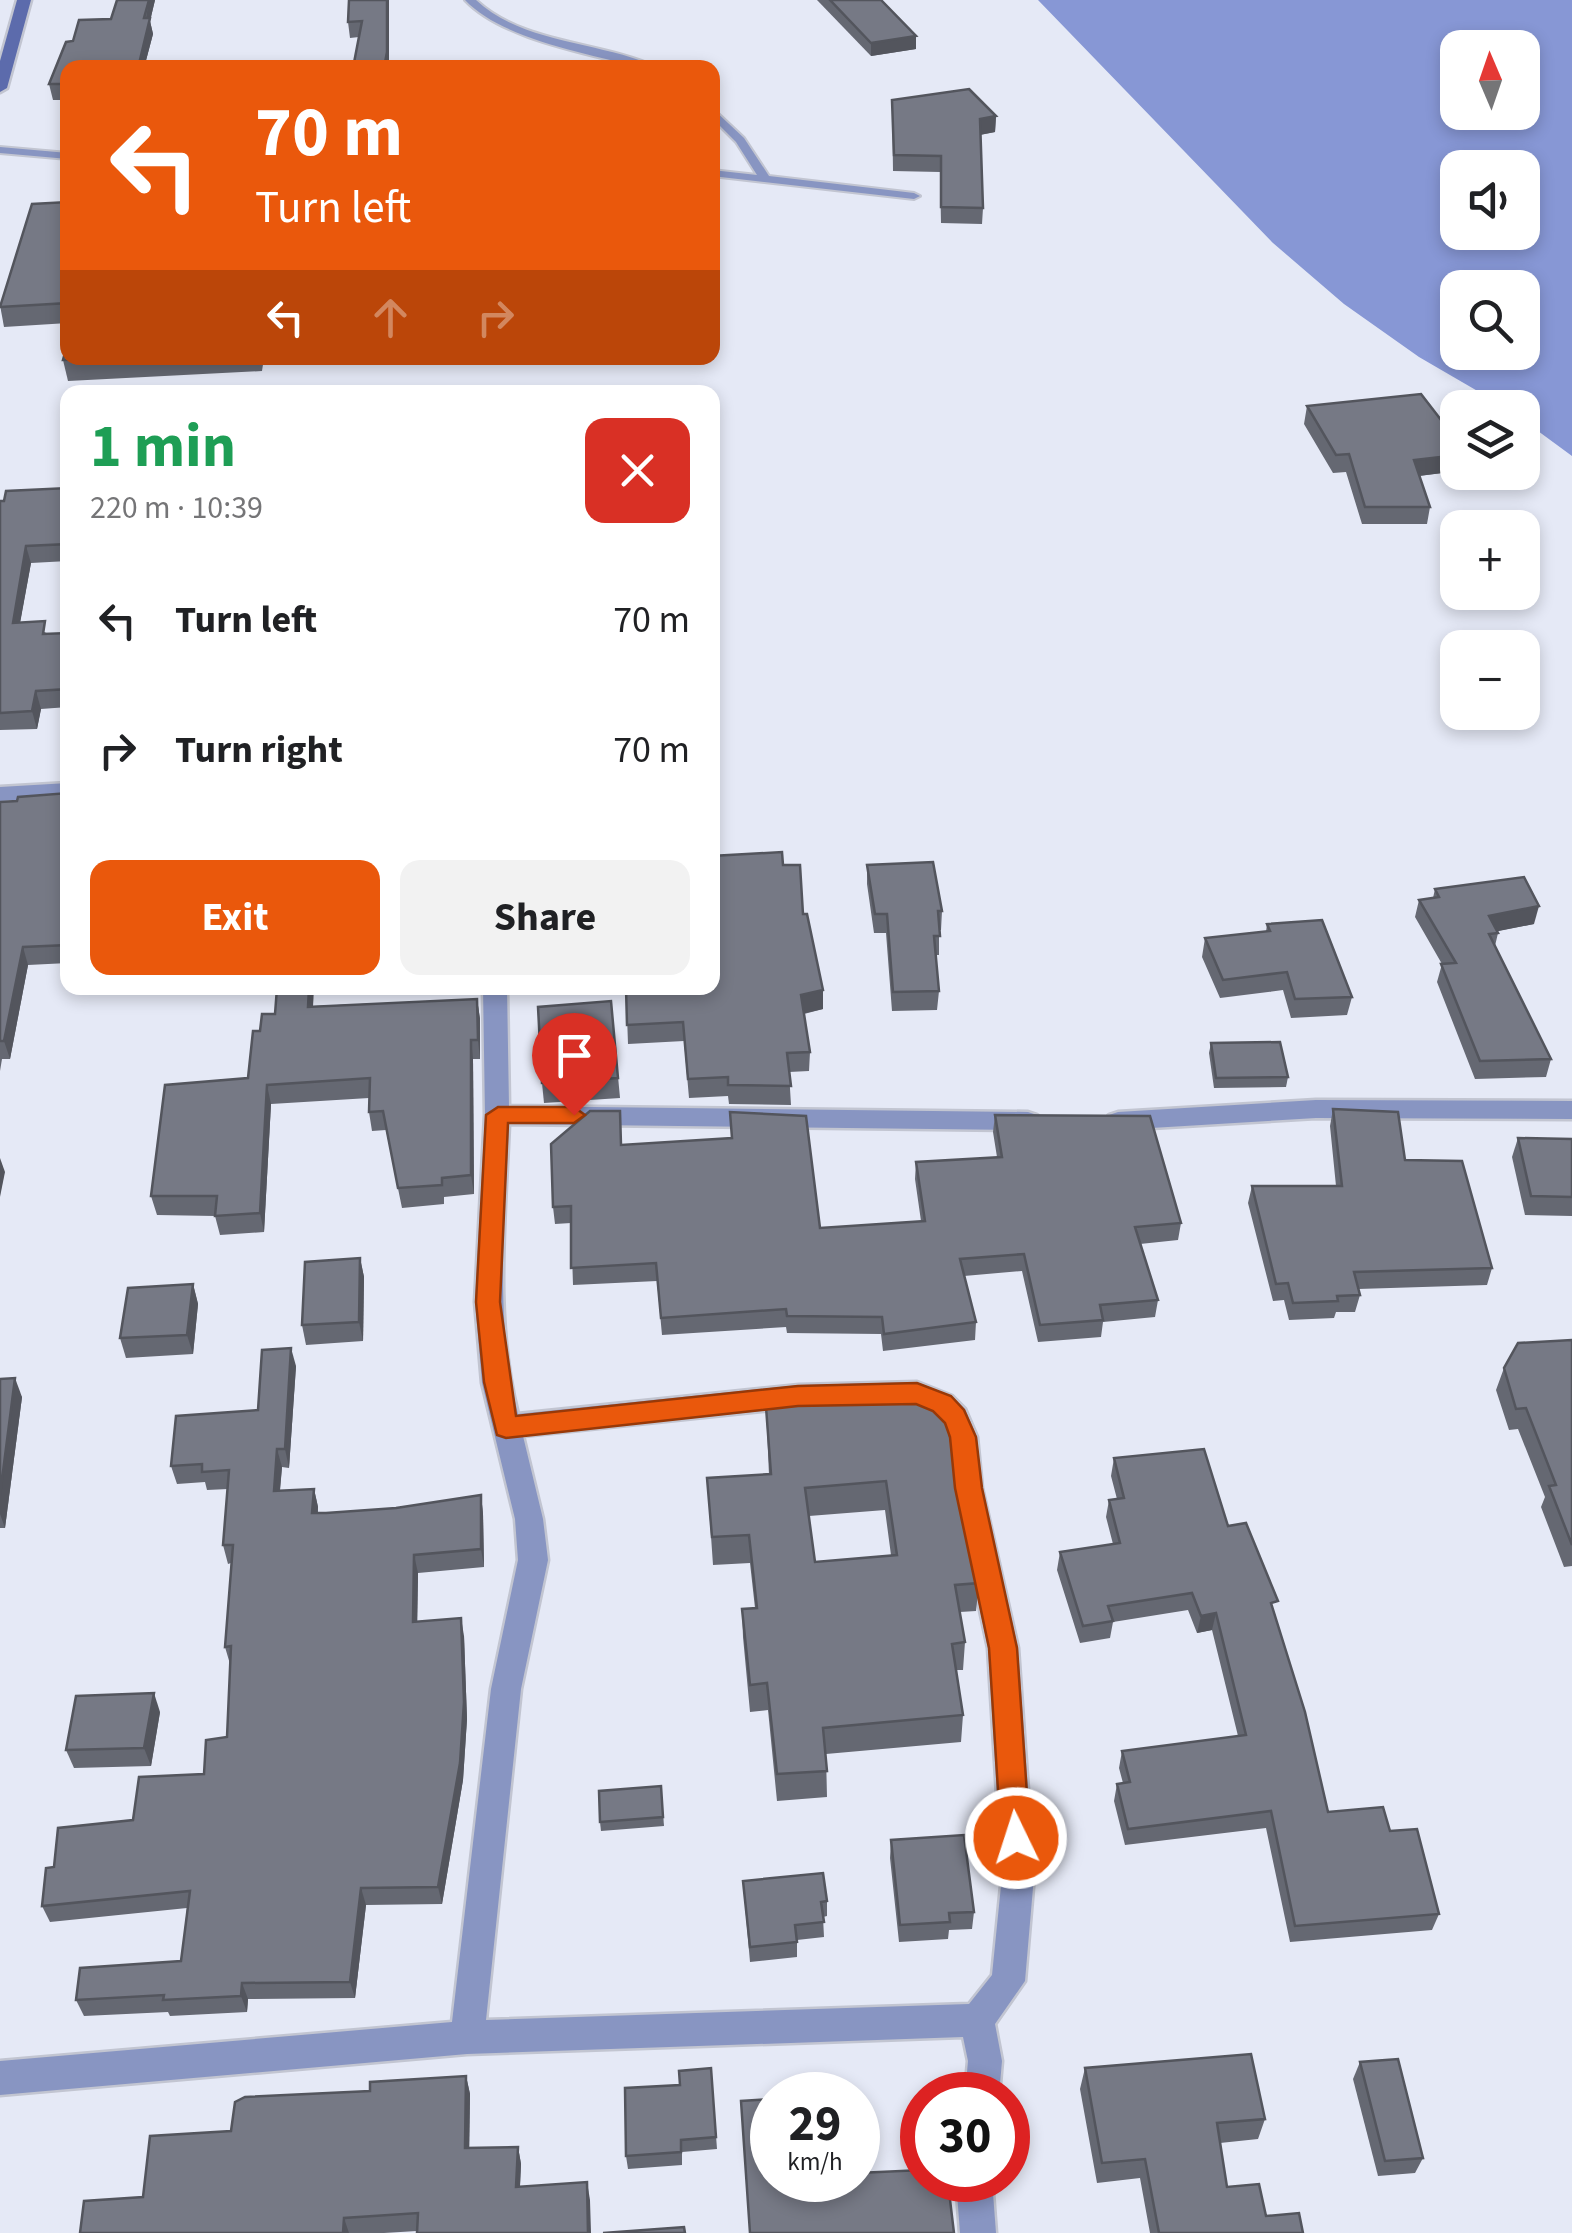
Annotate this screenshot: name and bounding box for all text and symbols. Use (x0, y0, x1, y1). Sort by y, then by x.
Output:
north arrow (1440, 30, 1540, 130)
map controls (1440, 30, 1540, 730)
text: 70 m (255, 83, 403, 183)
icon: left (90, 100, 220, 230)
button: sound (1440, 150, 1540, 250)
text: Turn left (255, 176, 411, 240)
button: search (1440, 270, 1540, 370)
icon: left (258, 290, 313, 345)
icon: ahead (363, 290, 418, 345)
icon: right (468, 290, 523, 345)
button: layers (1440, 390, 1540, 490)
text: 1 min (90, 405, 236, 490)
button: close (585, 418, 690, 523)
text: 220 m · 10:39 (90, 485, 263, 531)
button: + (1440, 510, 1540, 610)
icon: left (90, 593, 145, 648)
text: Turn left (175, 593, 317, 647)
text: 70 m (613, 593, 690, 647)
button: − (1440, 630, 1540, 730)
icon: right (90, 723, 145, 778)
text: Turn right (175, 723, 343, 777)
text: 70 m (613, 723, 690, 777)
button: Exit (90, 860, 380, 975)
button: Share (400, 860, 690, 975)
pin (532, 1013, 617, 1116)
icon: arrive (547, 1028, 602, 1083)
position arrow (964, 1786, 1068, 1890)
speed limit sign: 30 (900, 2072, 1030, 2202)
text: 29 (789, 2089, 841, 2160)
text: km/h (787, 2144, 843, 2180)

